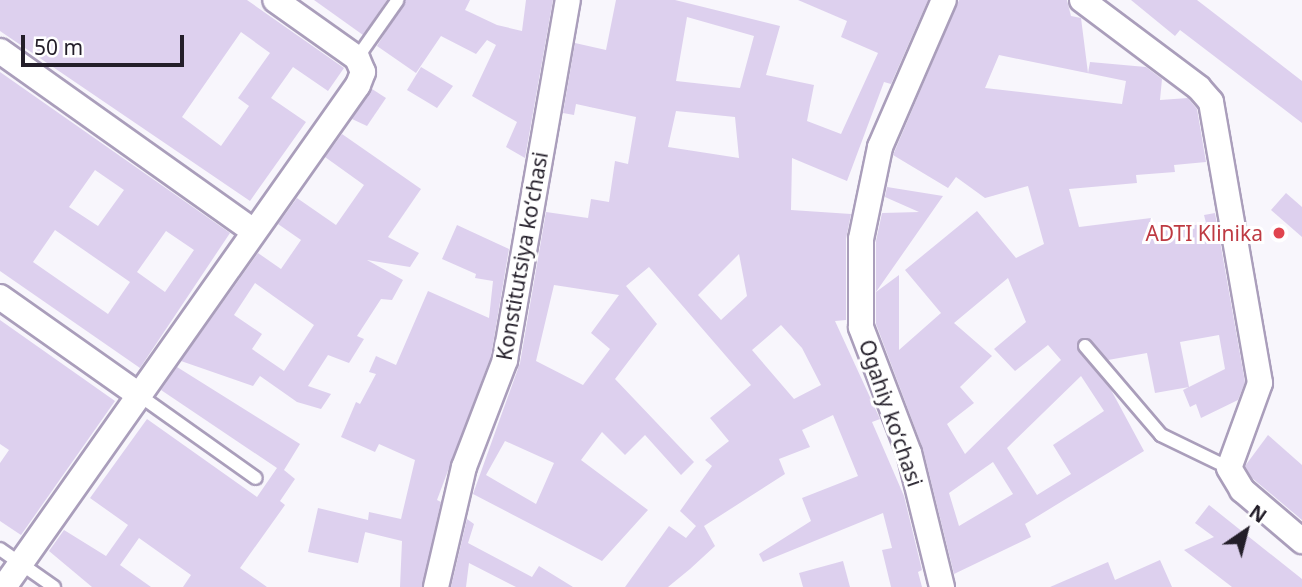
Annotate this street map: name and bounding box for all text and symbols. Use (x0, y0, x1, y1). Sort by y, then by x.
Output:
scale bar (24, 21, 187, 65)
text: 50 m (34, 33, 83, 61)
street label: Konstitutsiya koʻchasi (491, 150, 553, 362)
place label: ADTI Klinika (1145, 220, 1263, 246)
marker: ADTI Klinika (1269, 223, 1289, 243)
street label: Ogahiy koʻchasi (854, 336, 928, 490)
north arrow (1211, 496, 1281, 566)
text: N (1244, 499, 1272, 529)

